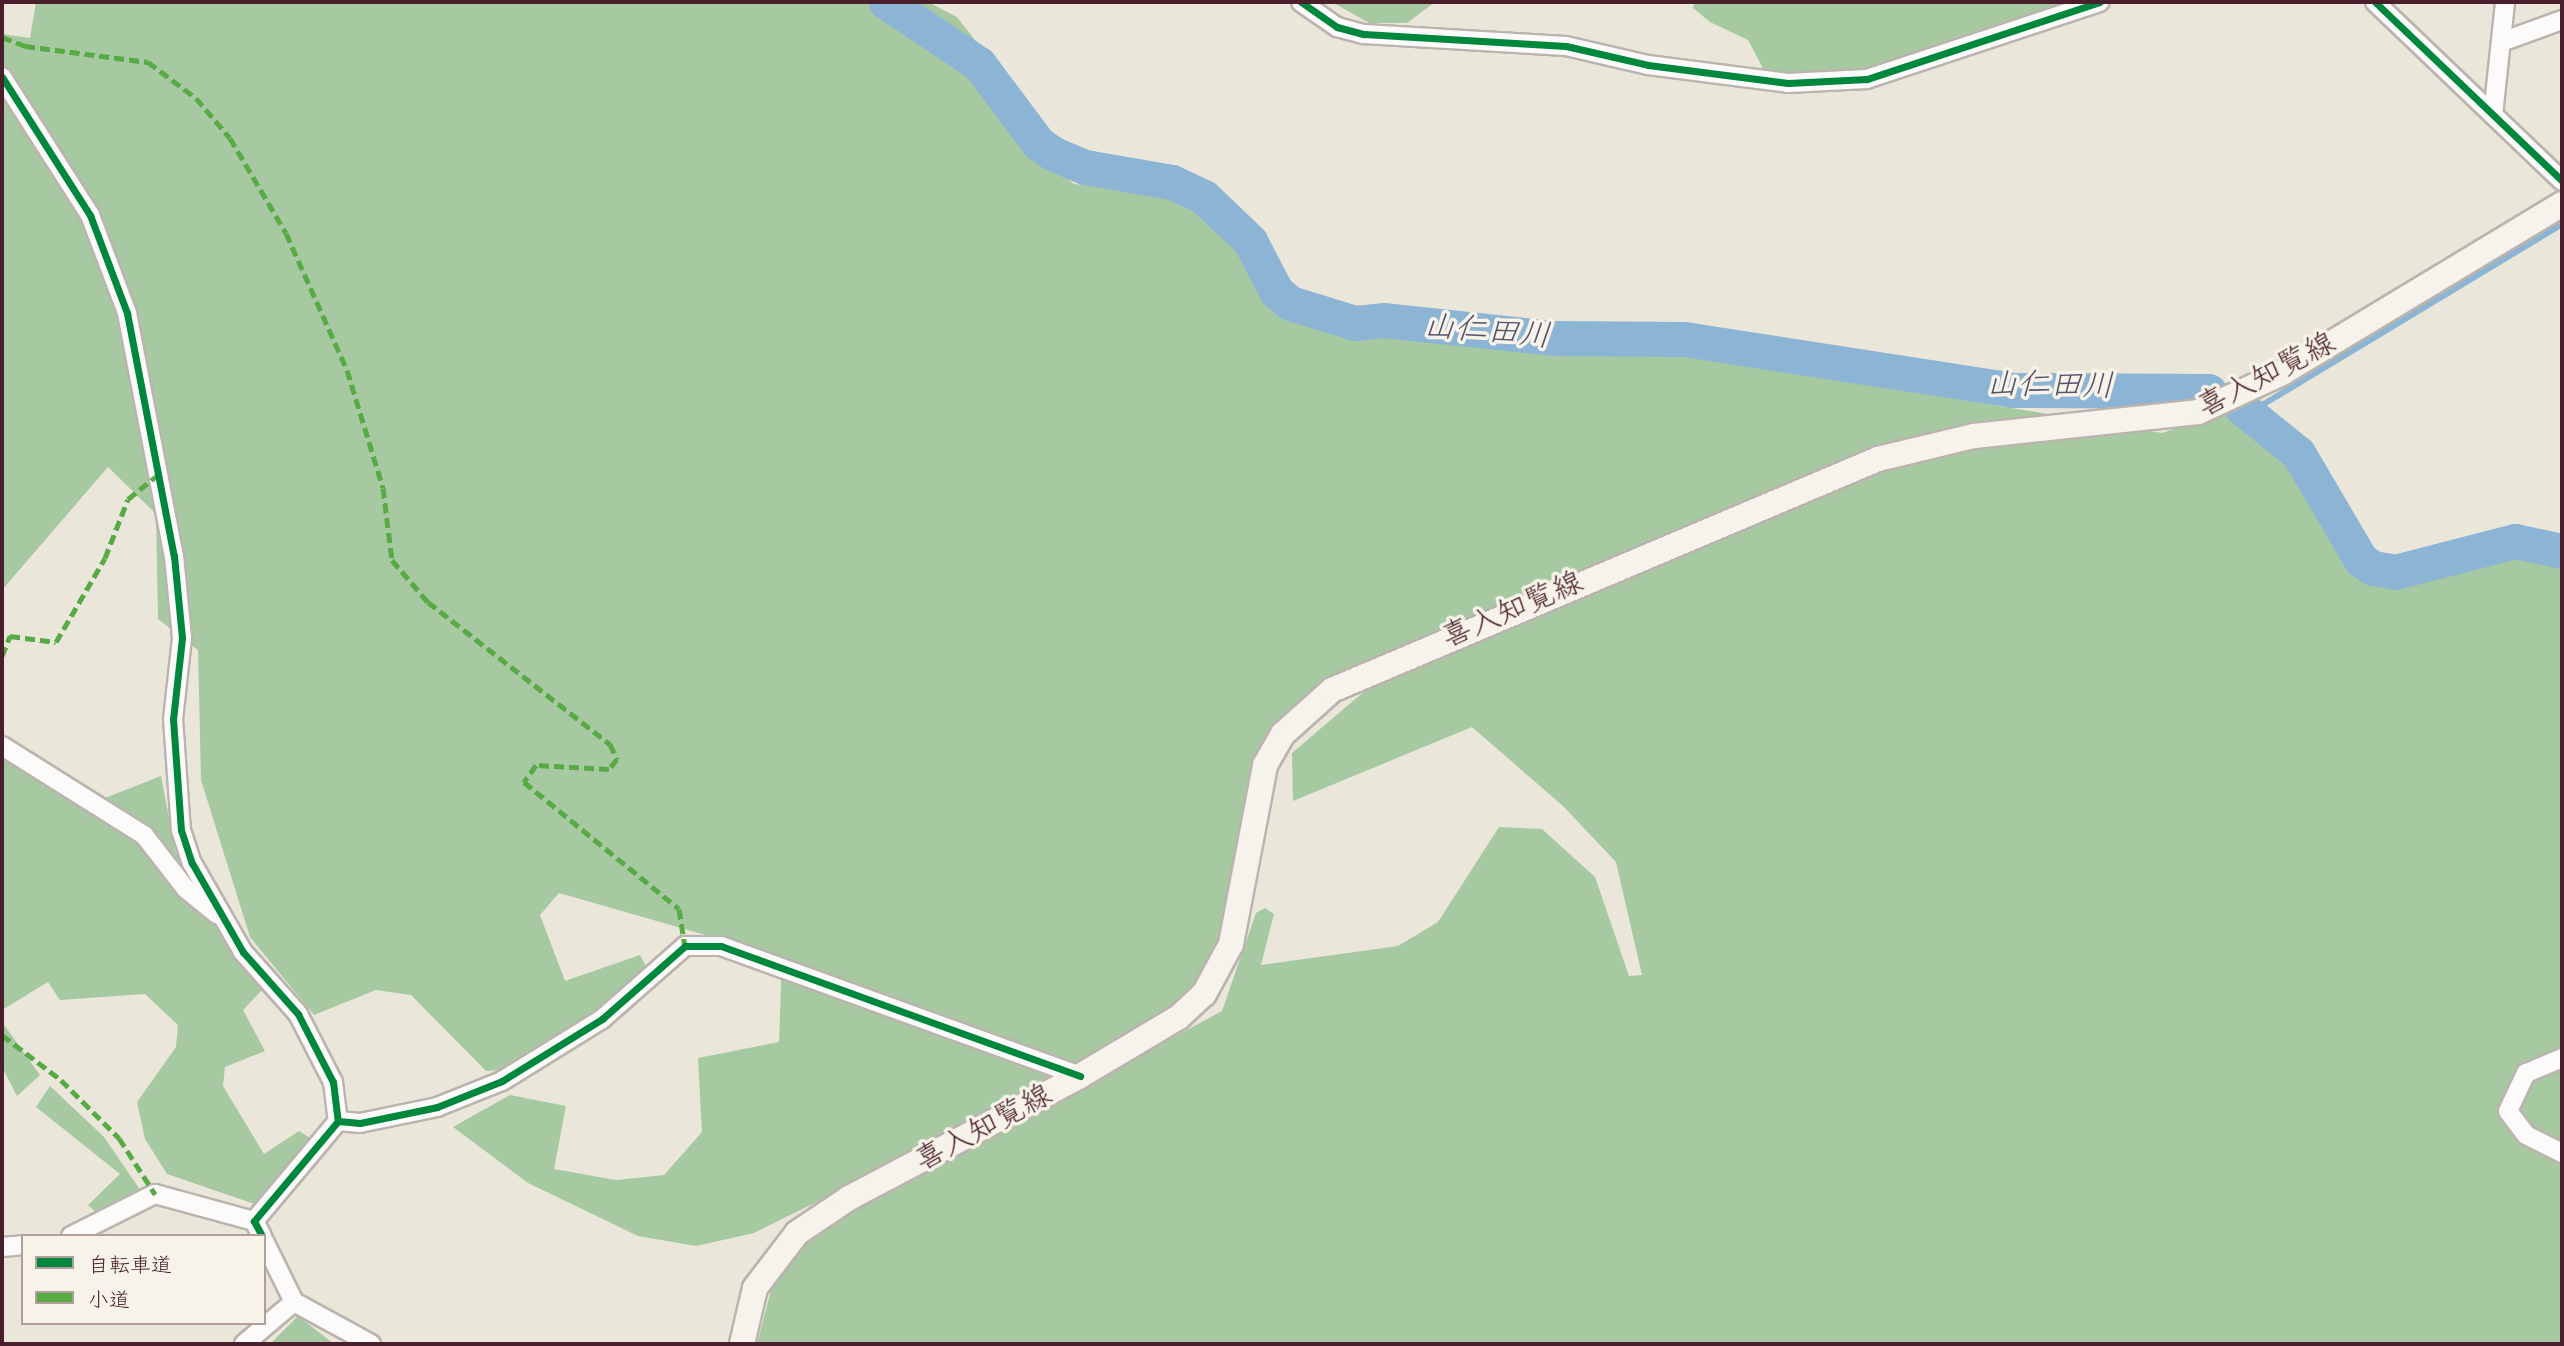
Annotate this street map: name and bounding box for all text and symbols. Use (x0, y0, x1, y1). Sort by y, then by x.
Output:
water label: 山仁田川 (1422, 306, 1552, 356)
street label: 喜入知覧線 (2191, 324, 2341, 424)
water label: 山仁田川 (1986, 365, 2114, 405)
street label: 喜入知覧線 (1436, 563, 1588, 655)
street label: 喜入知覧線 (908, 1076, 1058, 1178)
legend (21, 1234, 266, 1325)
text: 自転車道 (88, 1252, 172, 1278)
text: 小道 (88, 1287, 130, 1313)

